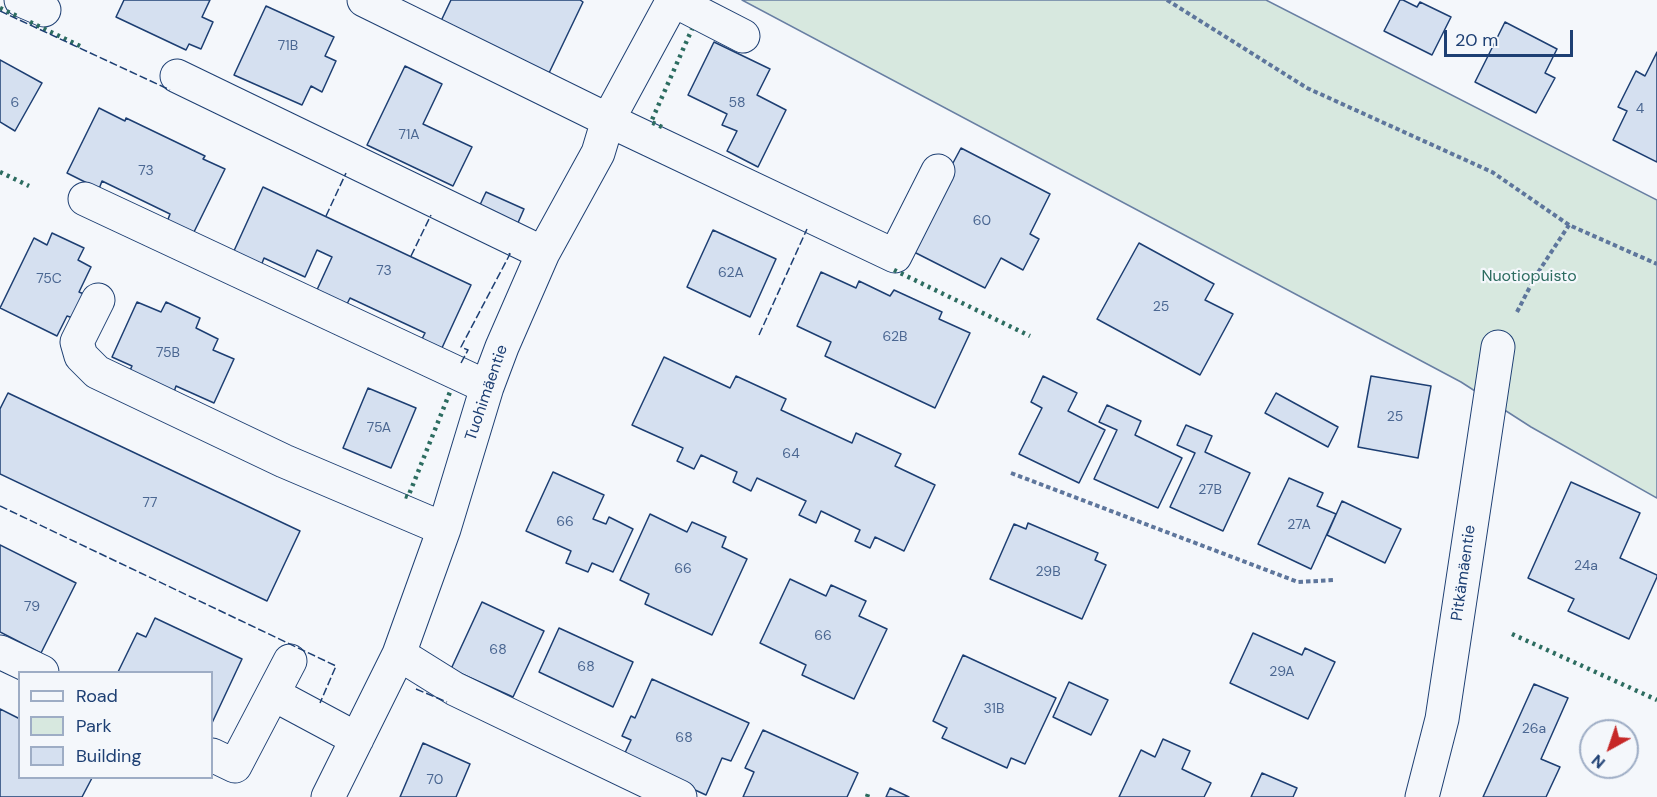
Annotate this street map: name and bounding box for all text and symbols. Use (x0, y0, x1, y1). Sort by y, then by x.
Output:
scale bar (1447, 18, 1576, 56)
text: 20 m (1455, 28, 1498, 52)
house number: 71B (278, 38, 298, 54)
house number: 6 (11, 95, 19, 111)
house number: 58 (728, 95, 746, 111)
house number: 4 (1636, 101, 1644, 117)
house number: 71A (398, 127, 420, 143)
house number: 73 (138, 163, 154, 179)
house number: 60 (973, 213, 991, 229)
house number: 73 (376, 263, 392, 279)
house number: 62A (718, 265, 744, 281)
park label: Nuotiopuisto (1481, 267, 1577, 287)
house number: 75C (36, 271, 62, 287)
house number: 25 (1153, 299, 1169, 315)
house number: 62B (883, 329, 907, 345)
street label: Tuohimäentie (462, 342, 512, 444)
house number: 75B (156, 345, 180, 361)
house number: 25 (1387, 409, 1403, 425)
house number: 75A (367, 420, 391, 436)
house number: 64 (782, 446, 800, 462)
house number: 27B (1198, 482, 1222, 498)
house number: 77 (143, 495, 157, 511)
house number: 66 (556, 514, 574, 530)
house number: 27A (1287, 517, 1311, 533)
street label: Pitkämäentie (1448, 524, 1480, 622)
house number: 24a (1574, 558, 1598, 574)
house number: 66 (674, 561, 692, 577)
house number: 29B (1035, 564, 1061, 580)
house number: 79 (24, 599, 40, 615)
house number: 66 (814, 628, 832, 644)
house number: 68 (489, 642, 507, 658)
house number: 68 (577, 659, 595, 675)
house number: 29A (1269, 664, 1295, 680)
legend (18, 671, 213, 779)
text: Road (76, 684, 118, 708)
house number: 31B (984, 701, 1004, 717)
text: Park (76, 714, 112, 738)
north arrow (1579, 719, 1639, 779)
house number: 26a (1522, 721, 1546, 737)
house number: 68 (675, 730, 693, 746)
text: Building (76, 744, 141, 768)
text: N (1587, 750, 1610, 773)
house number: 70 (427, 772, 443, 788)

